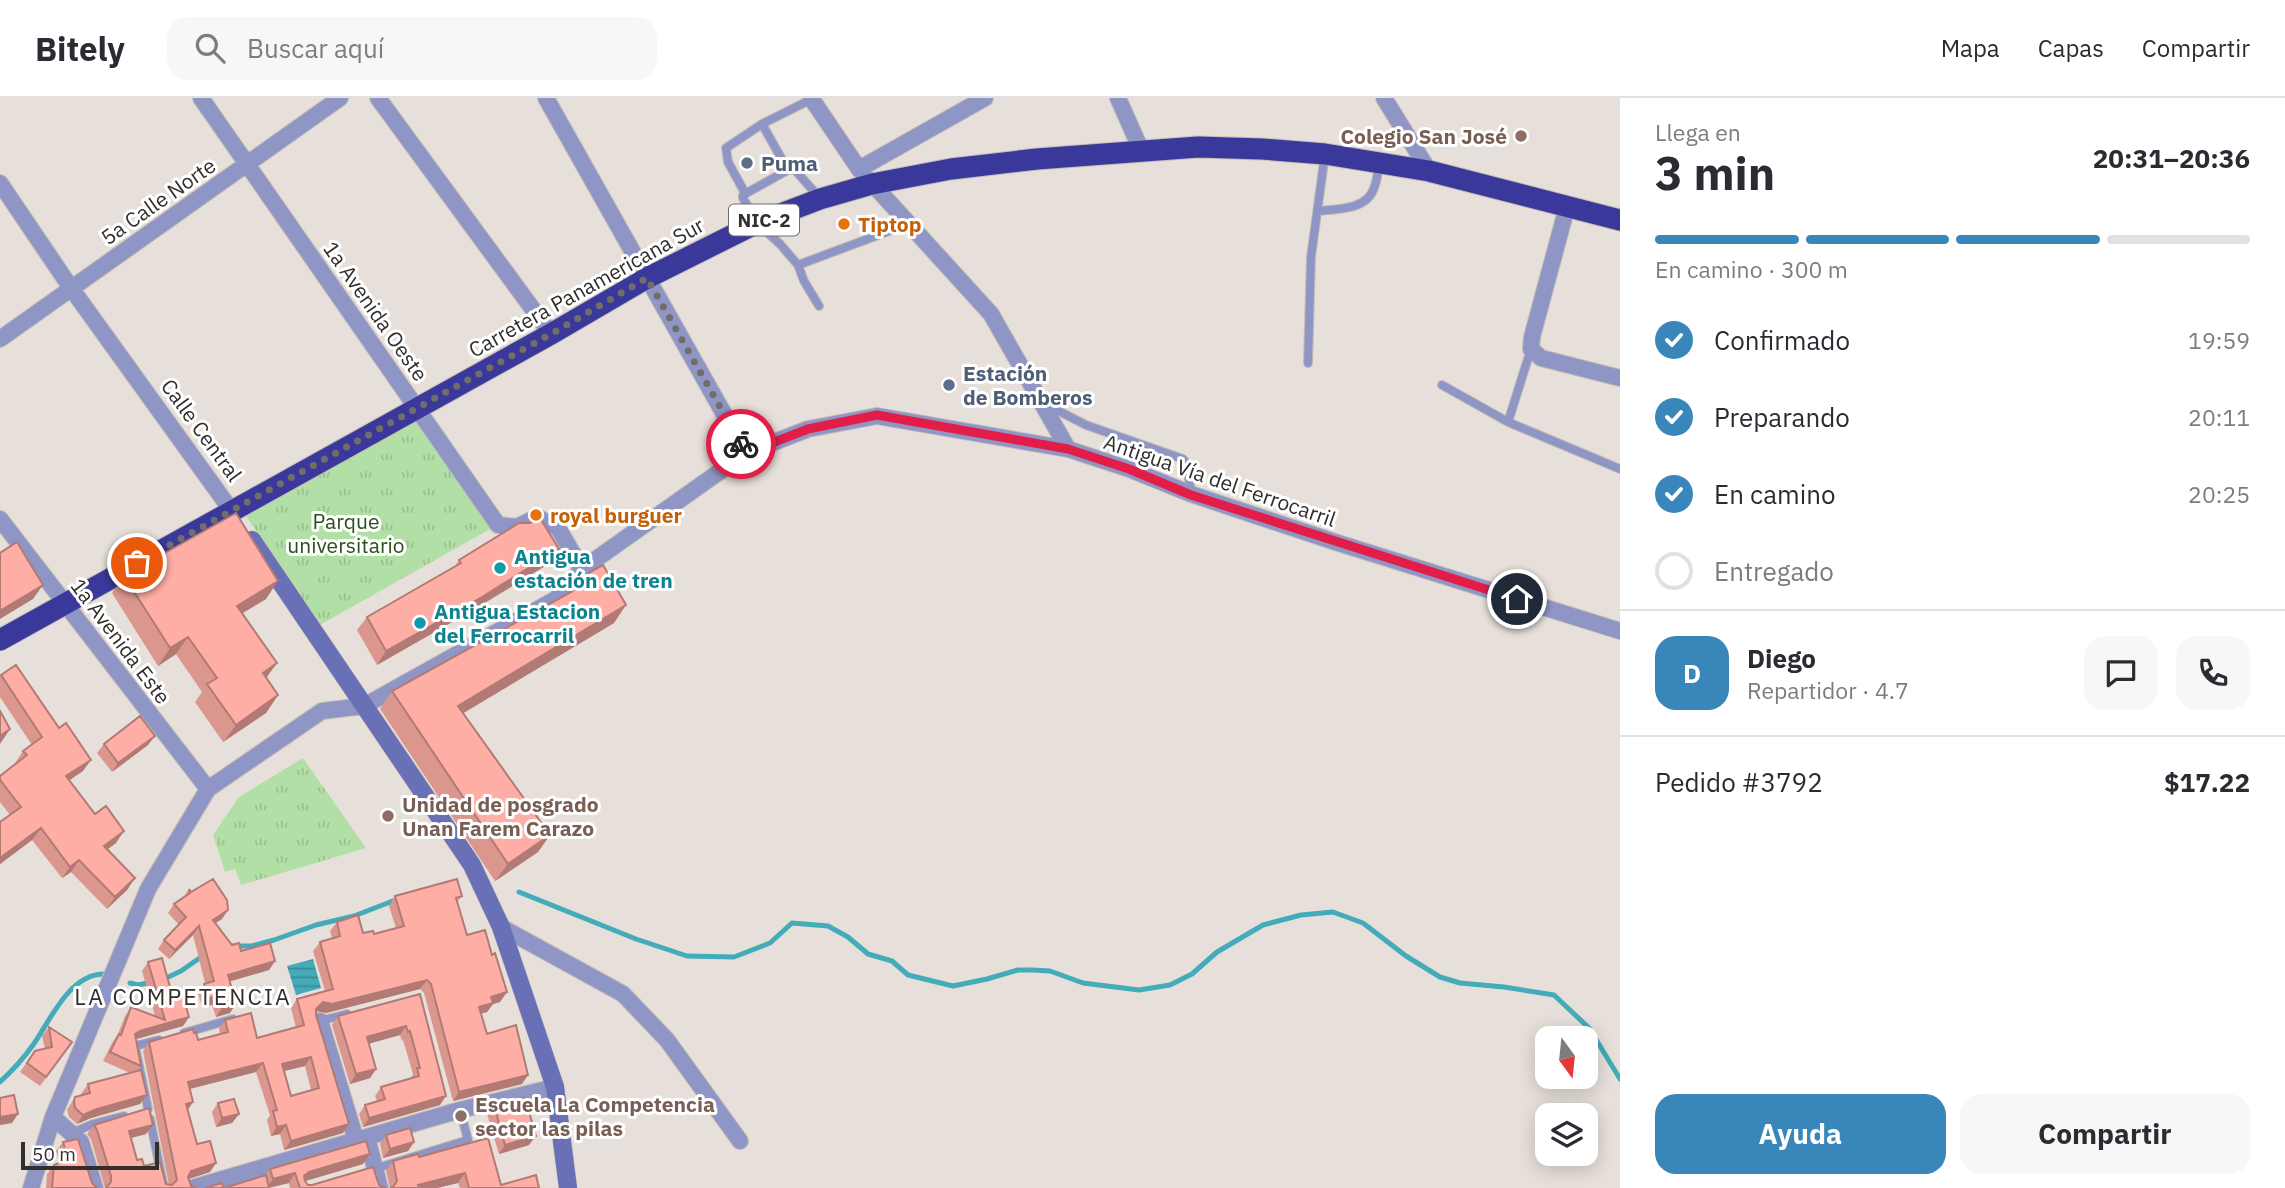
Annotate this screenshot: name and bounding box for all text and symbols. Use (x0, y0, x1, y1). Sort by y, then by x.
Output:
search box (167, 17, 657, 80)
text: Bitely (35, 27, 125, 70)
icon: search (191, 29, 229, 67)
text: Buscar aquí (247, 31, 384, 65)
text: Mapa (1941, 32, 2000, 64)
text: Capas (2038, 32, 2104, 64)
text: Compartir (2142, 32, 2250, 64)
text: Llega en (1655, 117, 1741, 147)
place label: Colegio San José (1340, 122, 1507, 150)
marker: Colegio San José (1513, 128, 1529, 144)
text: 20:31–20:36 (2093, 141, 2250, 175)
text: 3 min (1655, 143, 1775, 203)
place label: Puma (761, 149, 818, 177)
street label: 5a Calle Norte (95, 151, 221, 251)
marker: Puma (739, 155, 755, 171)
road number: NIC-2 (729, 204, 799, 236)
street label: Carretera Panamericana Sur (463, 210, 709, 364)
place label: Tiptop (858, 210, 921, 238)
marker: Tiptop (836, 216, 852, 232)
street label: 1a Avenida Oeste (317, 236, 435, 386)
text: En camino · 300 m (1655, 254, 1848, 284)
icon: check (1655, 321, 1693, 359)
text: Confirmado (1714, 323, 1850, 357)
text: 19:59 (2188, 325, 2250, 355)
place label: Estación de Bomberos (963, 359, 1093, 411)
street label: Calle Central (155, 373, 249, 487)
marker: Estación de Bomberos (941, 377, 957, 393)
icon: check (1655, 398, 1693, 436)
text: Preparando (1714, 400, 1850, 434)
text: 20:11 (2188, 402, 2250, 432)
courier (706, 409, 776, 479)
icon: bike (722, 425, 760, 463)
street label: Antigua Vía del Ferrocarril (1100, 427, 1340, 533)
icon: check (1655, 475, 1693, 513)
text: En camino (1714, 477, 1836, 511)
text: 20:25 (2188, 479, 2250, 509)
place label: royal burguer (550, 501, 683, 529)
park label: Parque universitario (287, 507, 405, 559)
marker: royal burguer (528, 507, 544, 523)
pin (107, 533, 167, 593)
place label: Antigua estación de tren (514, 542, 673, 594)
icon: bag (118, 544, 156, 582)
text: Entregado (1714, 554, 1834, 588)
marker: Antigua estación de tren (492, 560, 508, 576)
pin (1487, 569, 1547, 629)
street label: 1a Avenida Este (65, 573, 177, 709)
icon: home (1498, 580, 1536, 618)
place label: Antigua Estacion del Ferrocarril (434, 597, 600, 649)
marker: Antigua Estacion del Ferrocarril (412, 615, 428, 631)
button: chat (2084, 636, 2158, 710)
button: phone (2176, 636, 2250, 710)
text: Diego (1747, 641, 1816, 675)
text: D (1683, 656, 1701, 690)
text: Repartidor · 4.7 (1747, 675, 1909, 705)
text: Pedido #3792 (1655, 765, 1823, 799)
text: $17.22 (2164, 765, 2250, 799)
place label: Unidad de posgrado Unan Farem Carazo (402, 790, 599, 842)
marker: Unidad de posgrado Unan Farem Carazo (380, 808, 396, 824)
district label: LA COMPETENCIA (74, 981, 292, 1011)
north arrow (1535, 1026, 1598, 1088)
map controls (1535, 1026, 1598, 1166)
place label: Escuela La Competencia sector las pilas (475, 1090, 715, 1142)
button: Ayuda (1655, 1094, 1946, 1174)
button: Compartir (1960, 1094, 2250, 1174)
button: layers (1535, 1103, 1598, 1166)
marker: Escuela La Competencia sector las pilas (453, 1108, 469, 1124)
scale bar (21, 1139, 159, 1171)
text: 50 m (32, 1142, 76, 1166)

